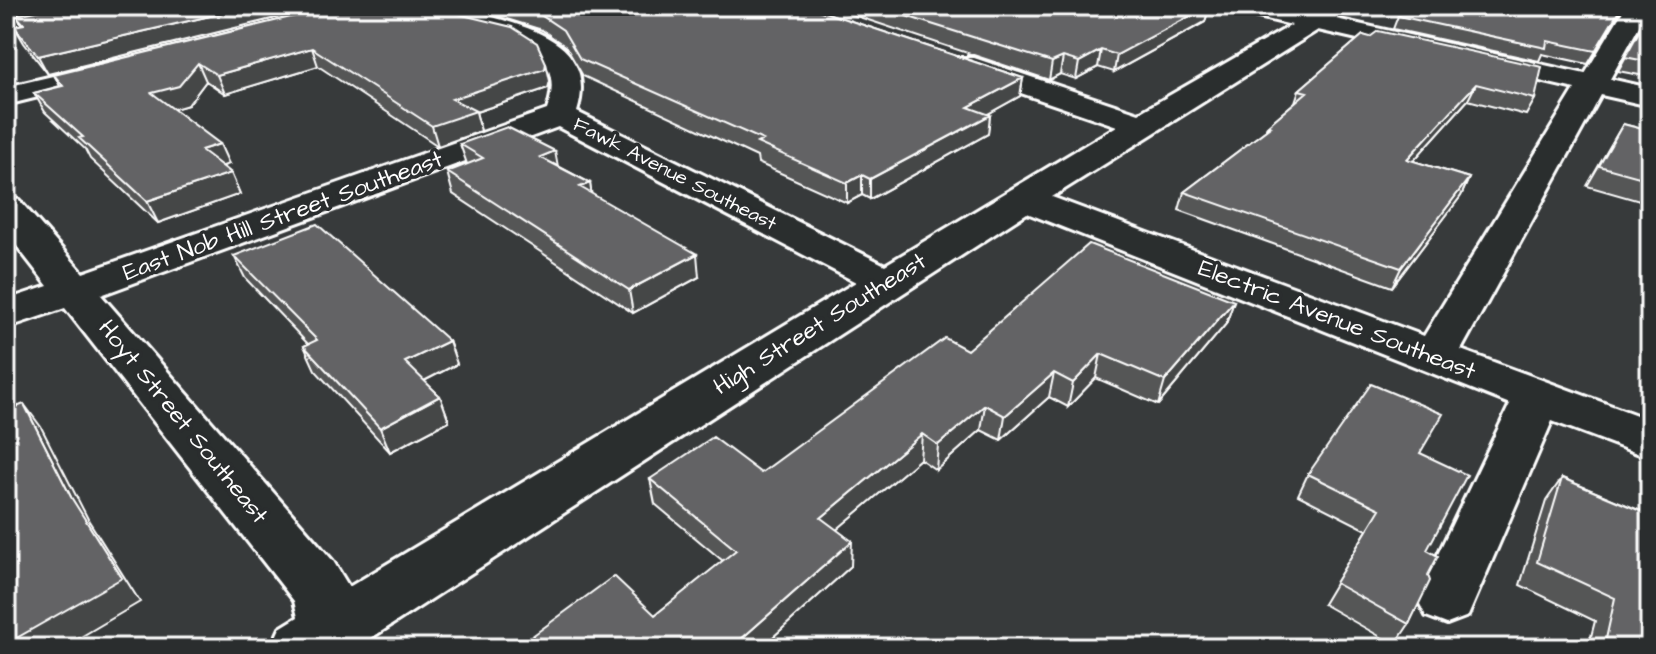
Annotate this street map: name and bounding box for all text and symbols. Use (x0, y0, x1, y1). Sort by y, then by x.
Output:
street label: Fawk Avenue Southeast (568, 110, 782, 238)
street label: East Nob Hill Street Southeast (118, 142, 448, 290)
street label: High Street Southeast (707, 244, 934, 404)
street label: Electric Avenue Southeast (1193, 251, 1481, 389)
street label: Hoyt Street Southeast (89, 313, 276, 532)

